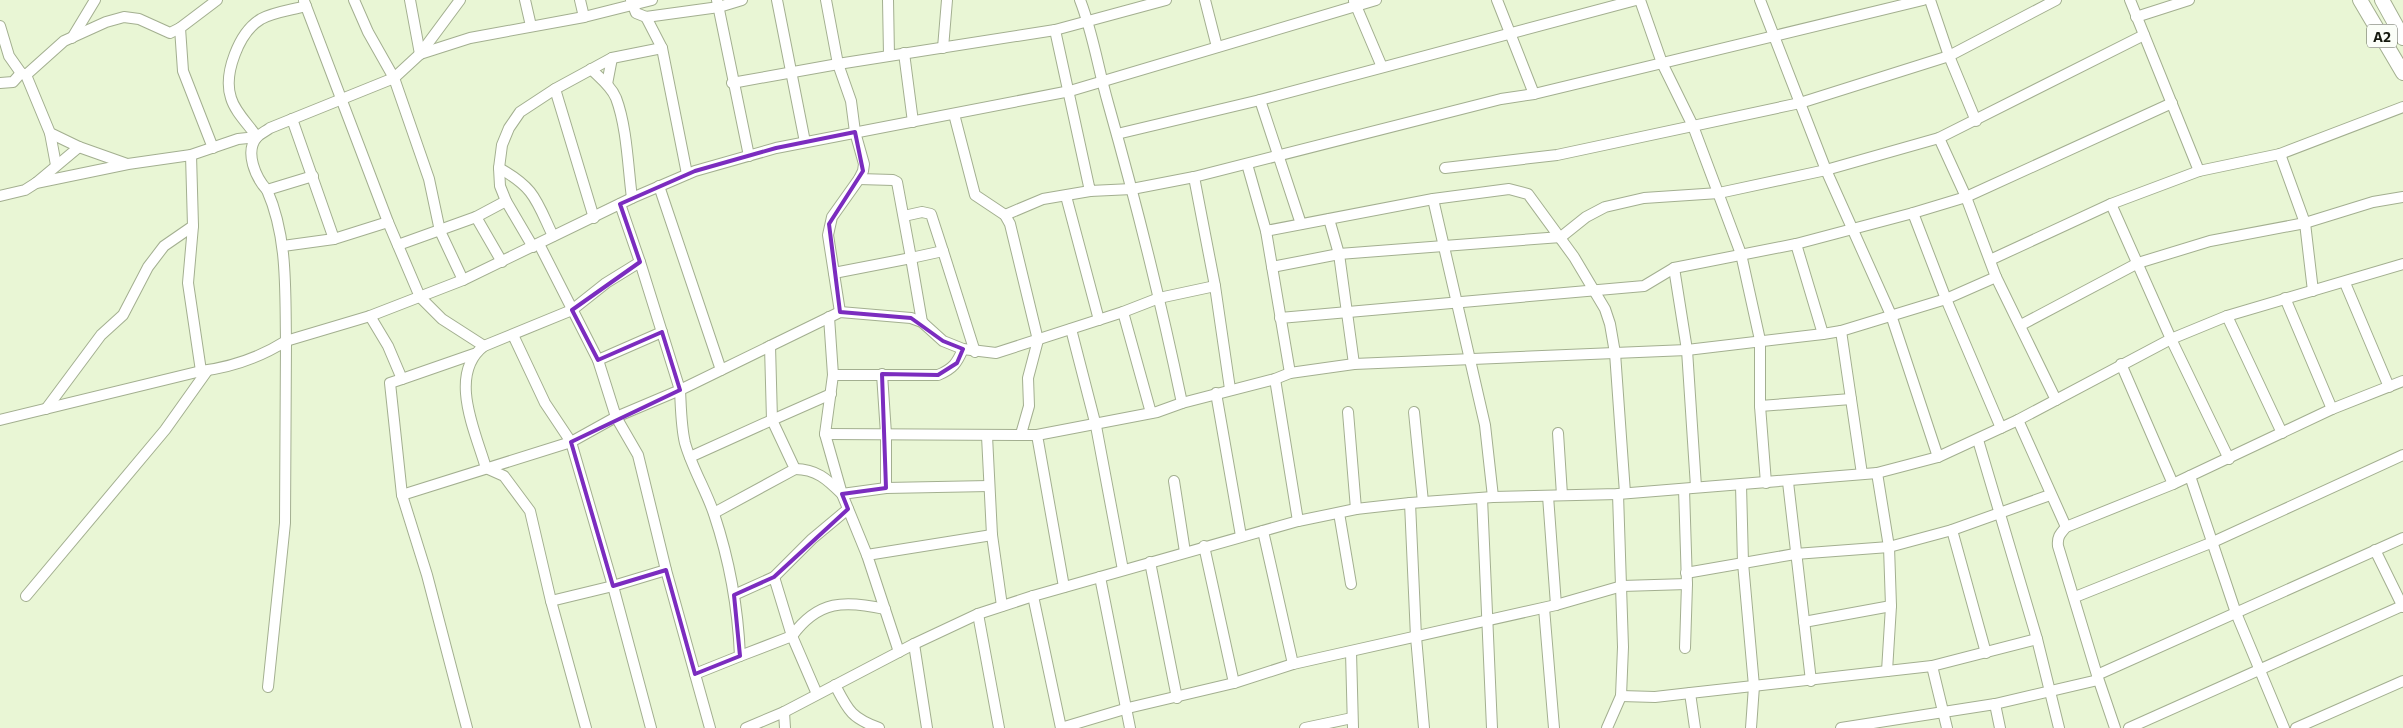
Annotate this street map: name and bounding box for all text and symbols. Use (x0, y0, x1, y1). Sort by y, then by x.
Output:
road number: A2 (2367, 24, 2397, 48)

